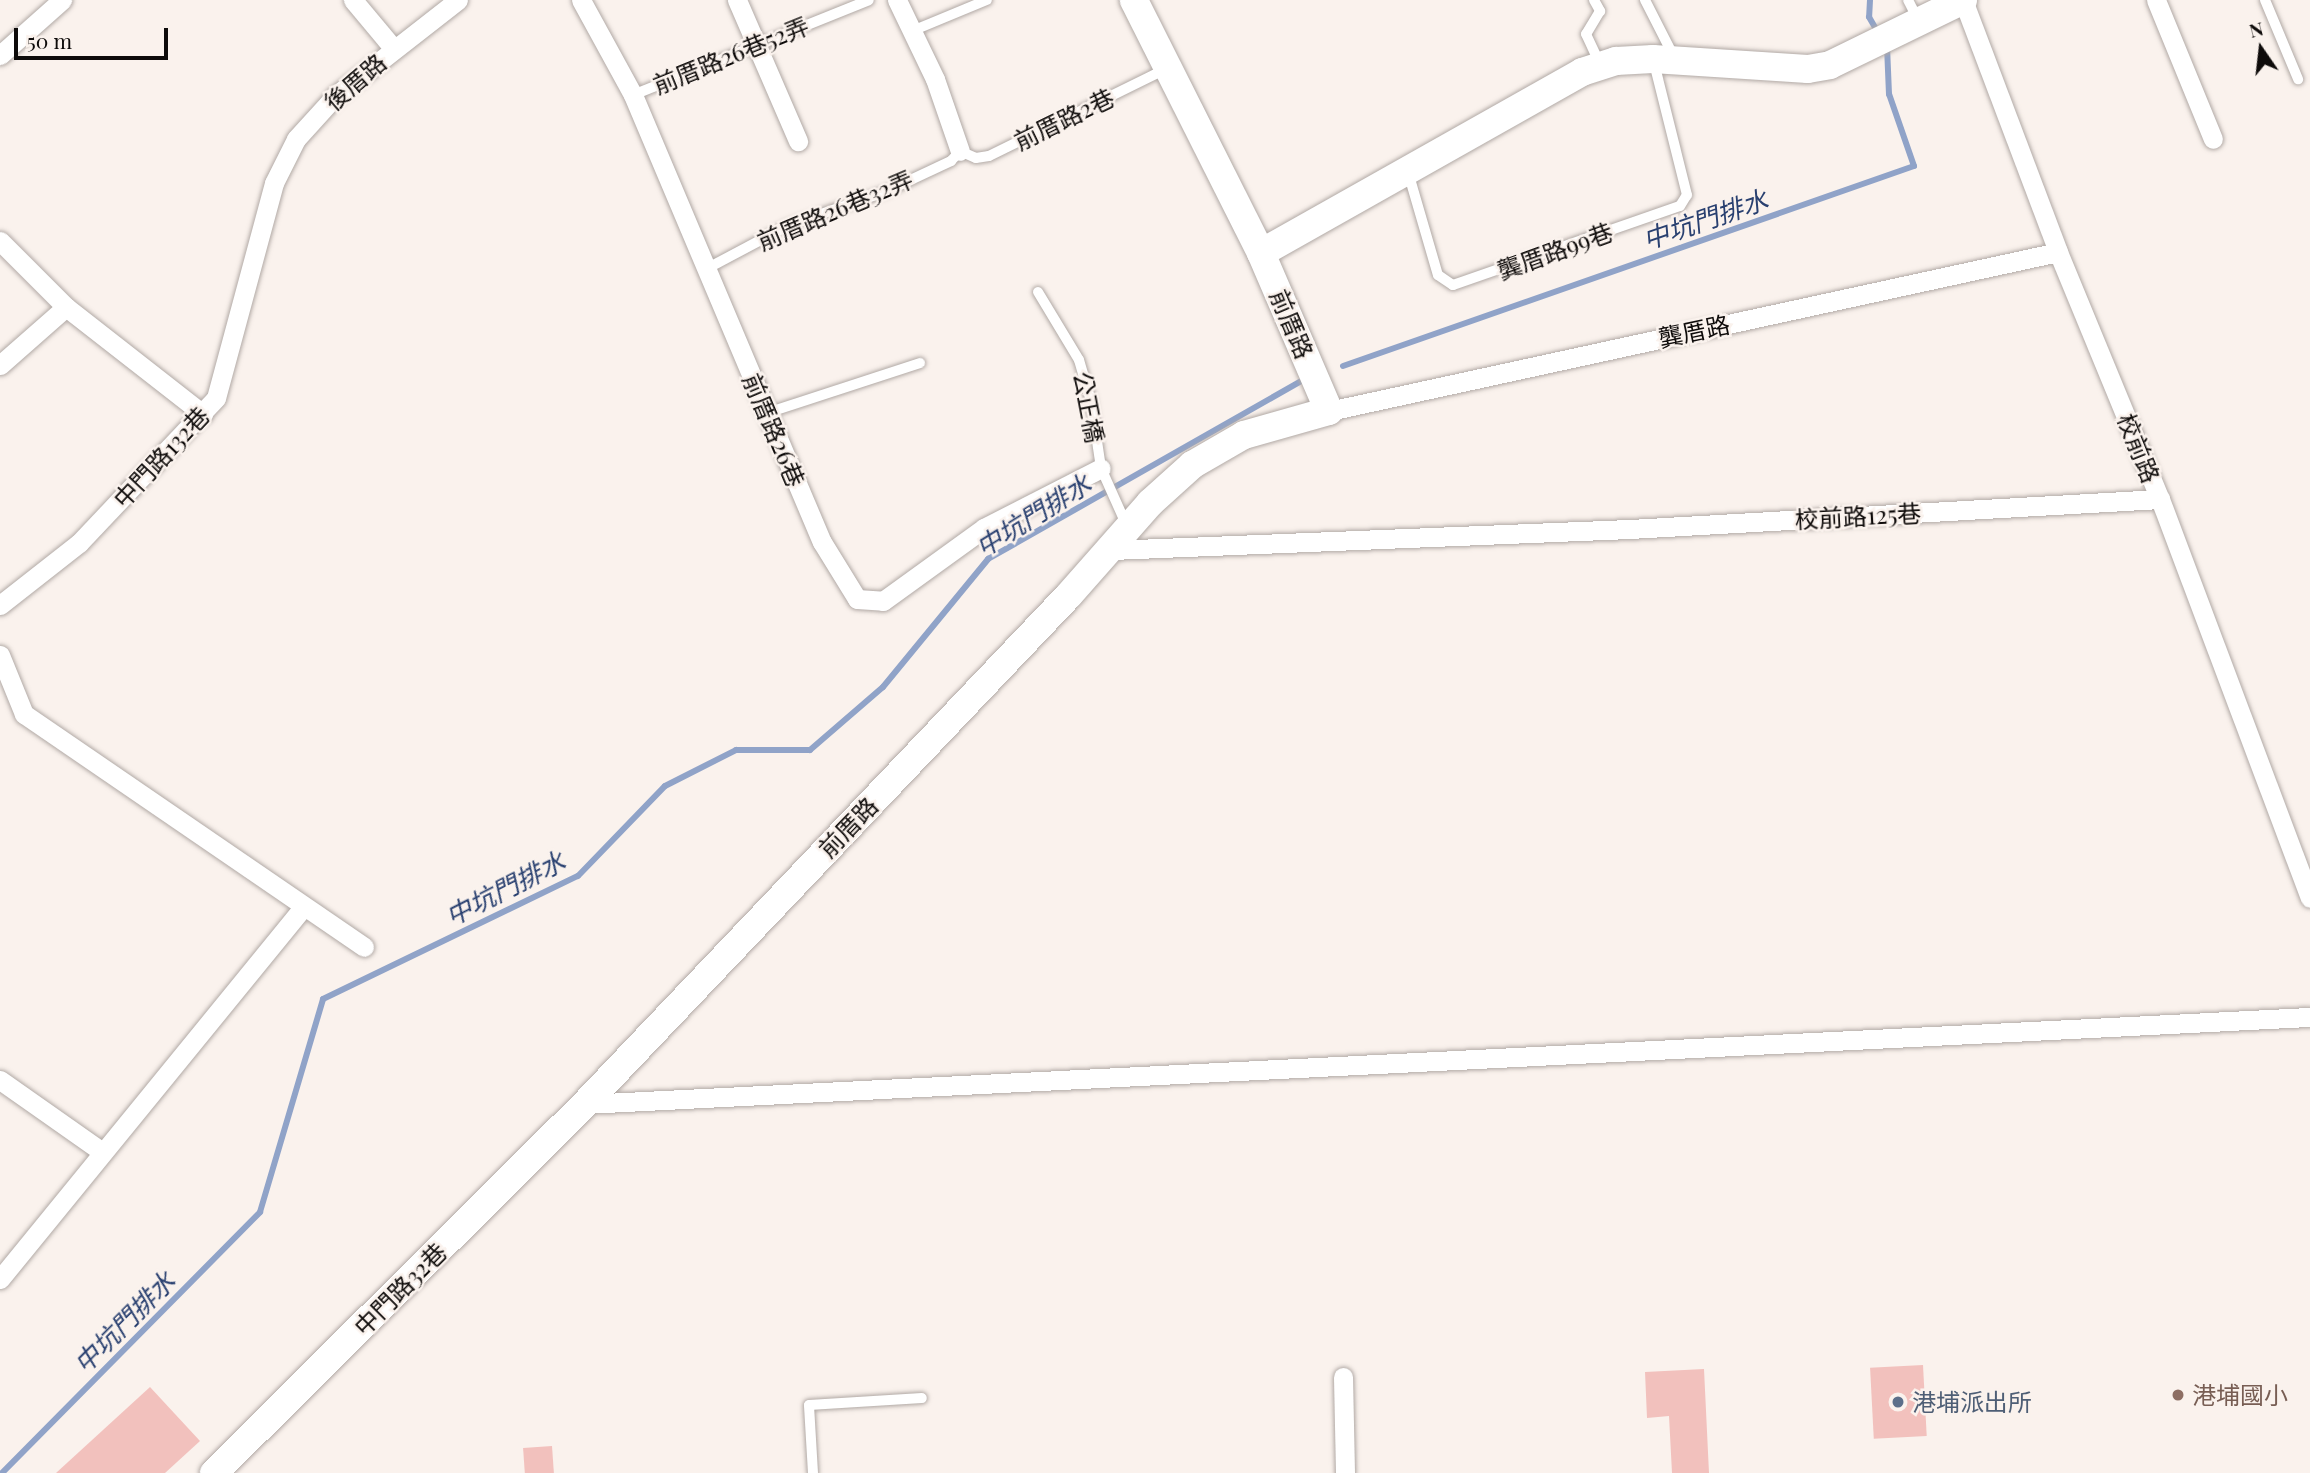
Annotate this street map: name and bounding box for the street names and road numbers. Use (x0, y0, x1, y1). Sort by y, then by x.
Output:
street label: 前厝路26巷52弄 (649, 11, 813, 99)
street label: 後厝路 (318, 48, 392, 116)
street label: 前厝路2巷 (1009, 82, 1119, 156)
street label: 前厝路26巷32弄 (753, 164, 917, 256)
street label: 龔厝路99巷 (1493, 217, 1617, 285)
street label: 前厝路 (1265, 285, 1319, 363)
street label: 龔厝路 (1656, 309, 1732, 353)
street label: 前厝路26巷 (737, 369, 811, 491)
street label: 公正橋 (1068, 369, 1110, 445)
street label: 中門路132巷 (107, 401, 215, 513)
street label: 校前路 (2112, 409, 2166, 487)
street label: 校前路125巷 (1794, 498, 1922, 534)
street label: 前厝路 (813, 791, 883, 863)
street label: 中門路32巷 (348, 1237, 452, 1341)

